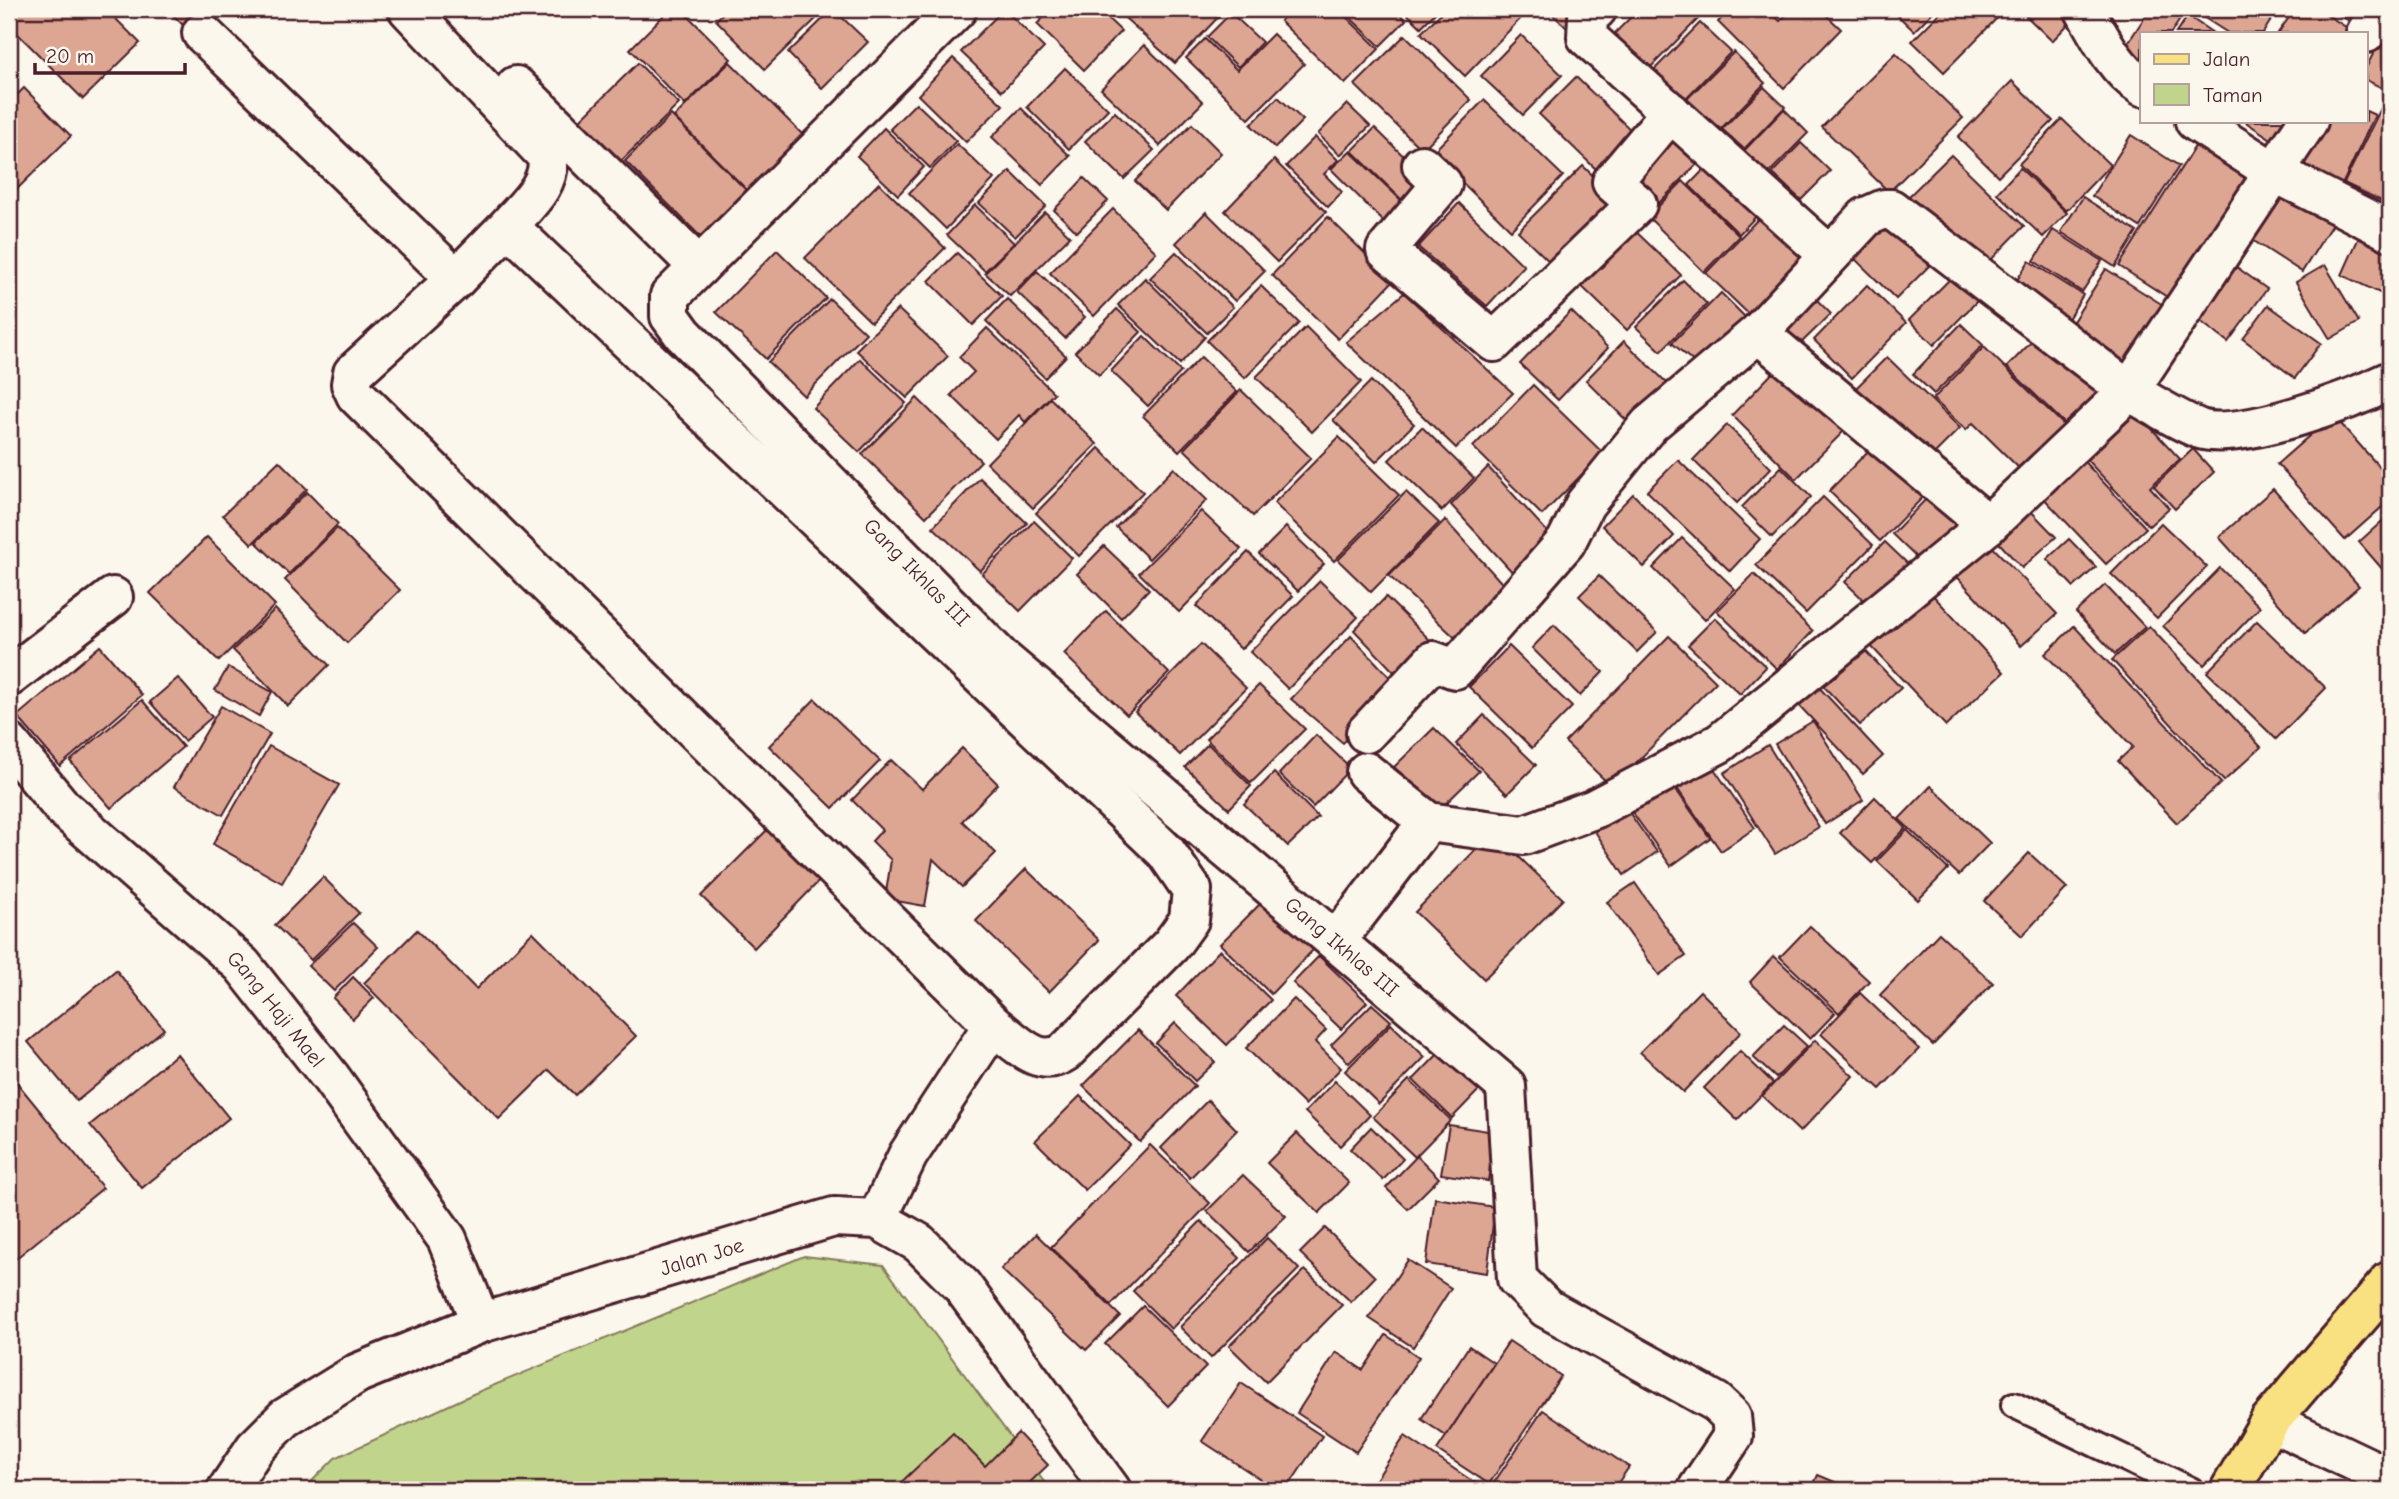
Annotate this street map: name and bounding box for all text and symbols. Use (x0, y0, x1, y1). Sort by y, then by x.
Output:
scale bar (35, 32, 186, 76)
legend (2140, 32, 2368, 122)
text: 20 m (46, 44, 94, 68)
text: Jalan (2203, 47, 2250, 71)
text: Taman (2203, 83, 2263, 107)
street label: Gang Ikhlas III (859, 514, 975, 631)
street label: Gang Ikhlas III (1280, 892, 1404, 1002)
street label: Gang Haji Mael (222, 946, 330, 1072)
street label: Jalan Joe (657, 1233, 746, 1281)

